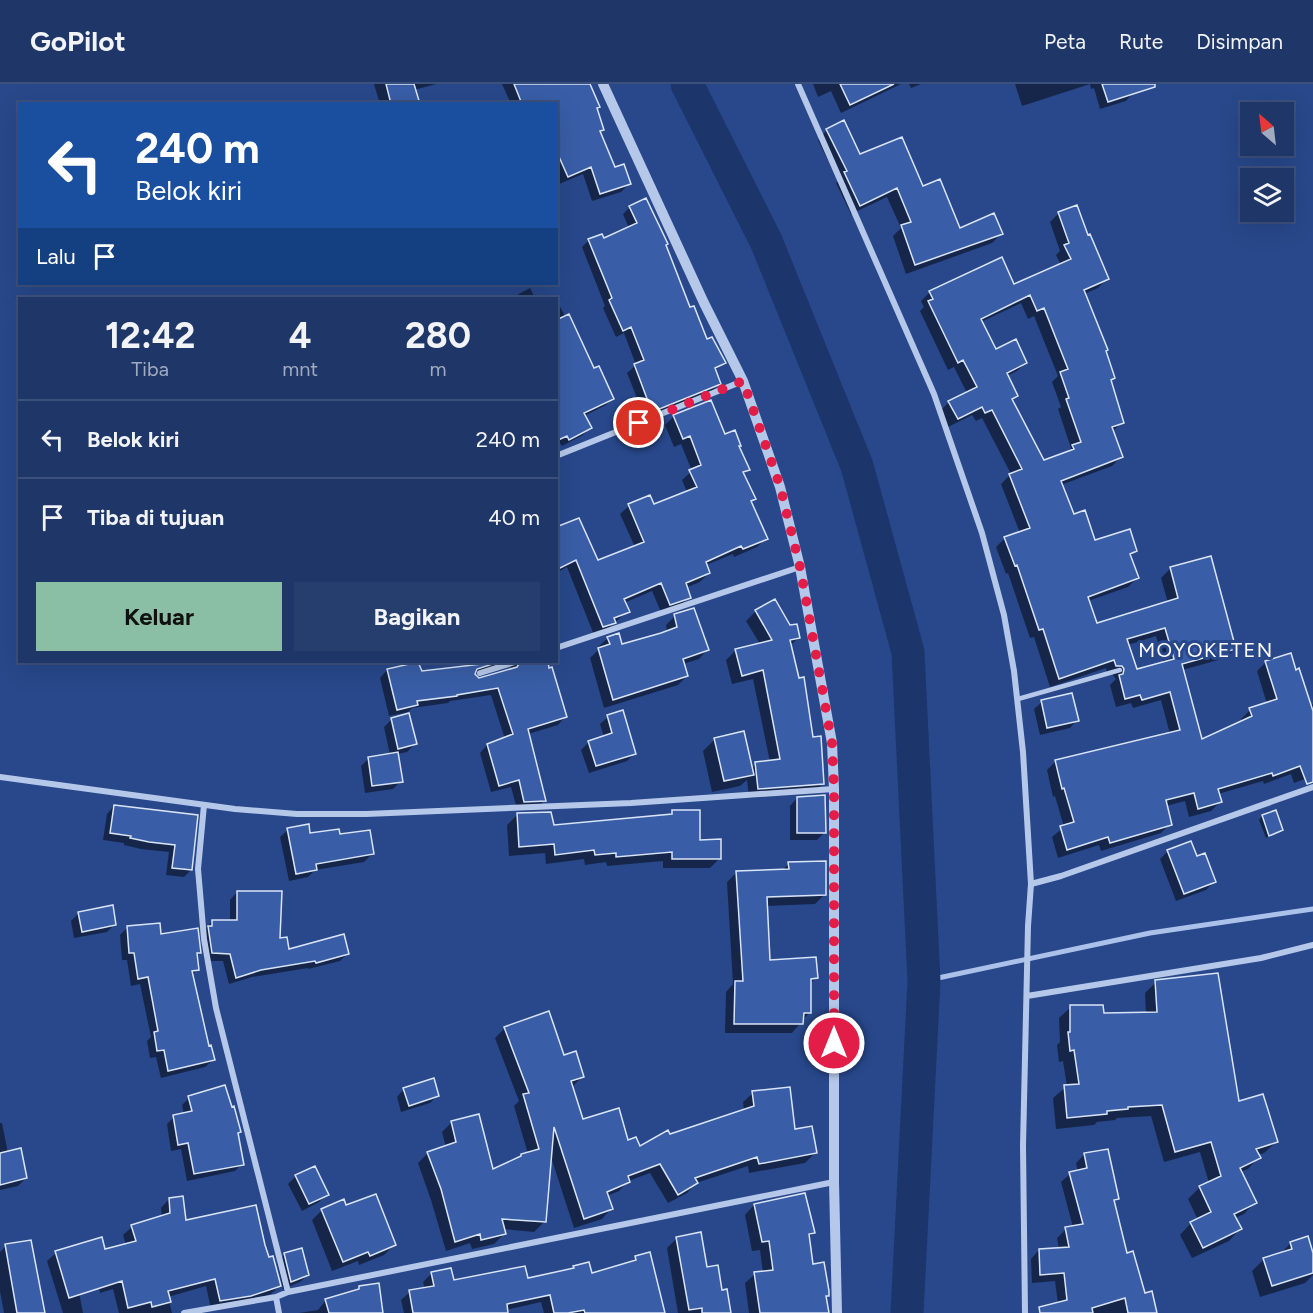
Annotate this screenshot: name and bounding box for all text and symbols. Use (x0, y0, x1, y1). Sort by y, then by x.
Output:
text: GoPilot (30, 24, 126, 58)
text: Peta (1044, 29, 1086, 54)
text: Rute (1119, 29, 1163, 54)
text: Disimpan (1196, 29, 1283, 54)
north arrow (1240, 102, 1294, 156)
map controls (1240, 102, 1294, 222)
text: 240 m (135, 123, 260, 174)
icon: left (36, 126, 114, 204)
button: layers (1240, 168, 1294, 222)
text: Belok kiri (135, 174, 242, 207)
icon: arrive (88, 240, 121, 273)
text: Lalu (36, 243, 76, 270)
text: 12:42 (105, 314, 195, 357)
text: 4 (289, 314, 312, 357)
text: 280 (405, 314, 471, 357)
text: Tiba (131, 357, 169, 381)
text: mnt (282, 357, 318, 381)
text: m (429, 357, 447, 381)
pin (613, 397, 664, 448)
icon: arrive (622, 406, 655, 439)
icon: left (36, 423, 69, 456)
text: Belok kiri (87, 426, 180, 453)
text: 240 m (476, 426, 540, 453)
icon: arrive (36, 501, 69, 534)
text: Tiba di tujuan (87, 504, 224, 531)
text: 40 m (488, 504, 540, 531)
button: Keluar (36, 582, 282, 651)
button: Bagikan (294, 582, 540, 651)
district label: MOYOKETEN (1138, 638, 1274, 662)
position arrow (802, 1011, 866, 1075)

